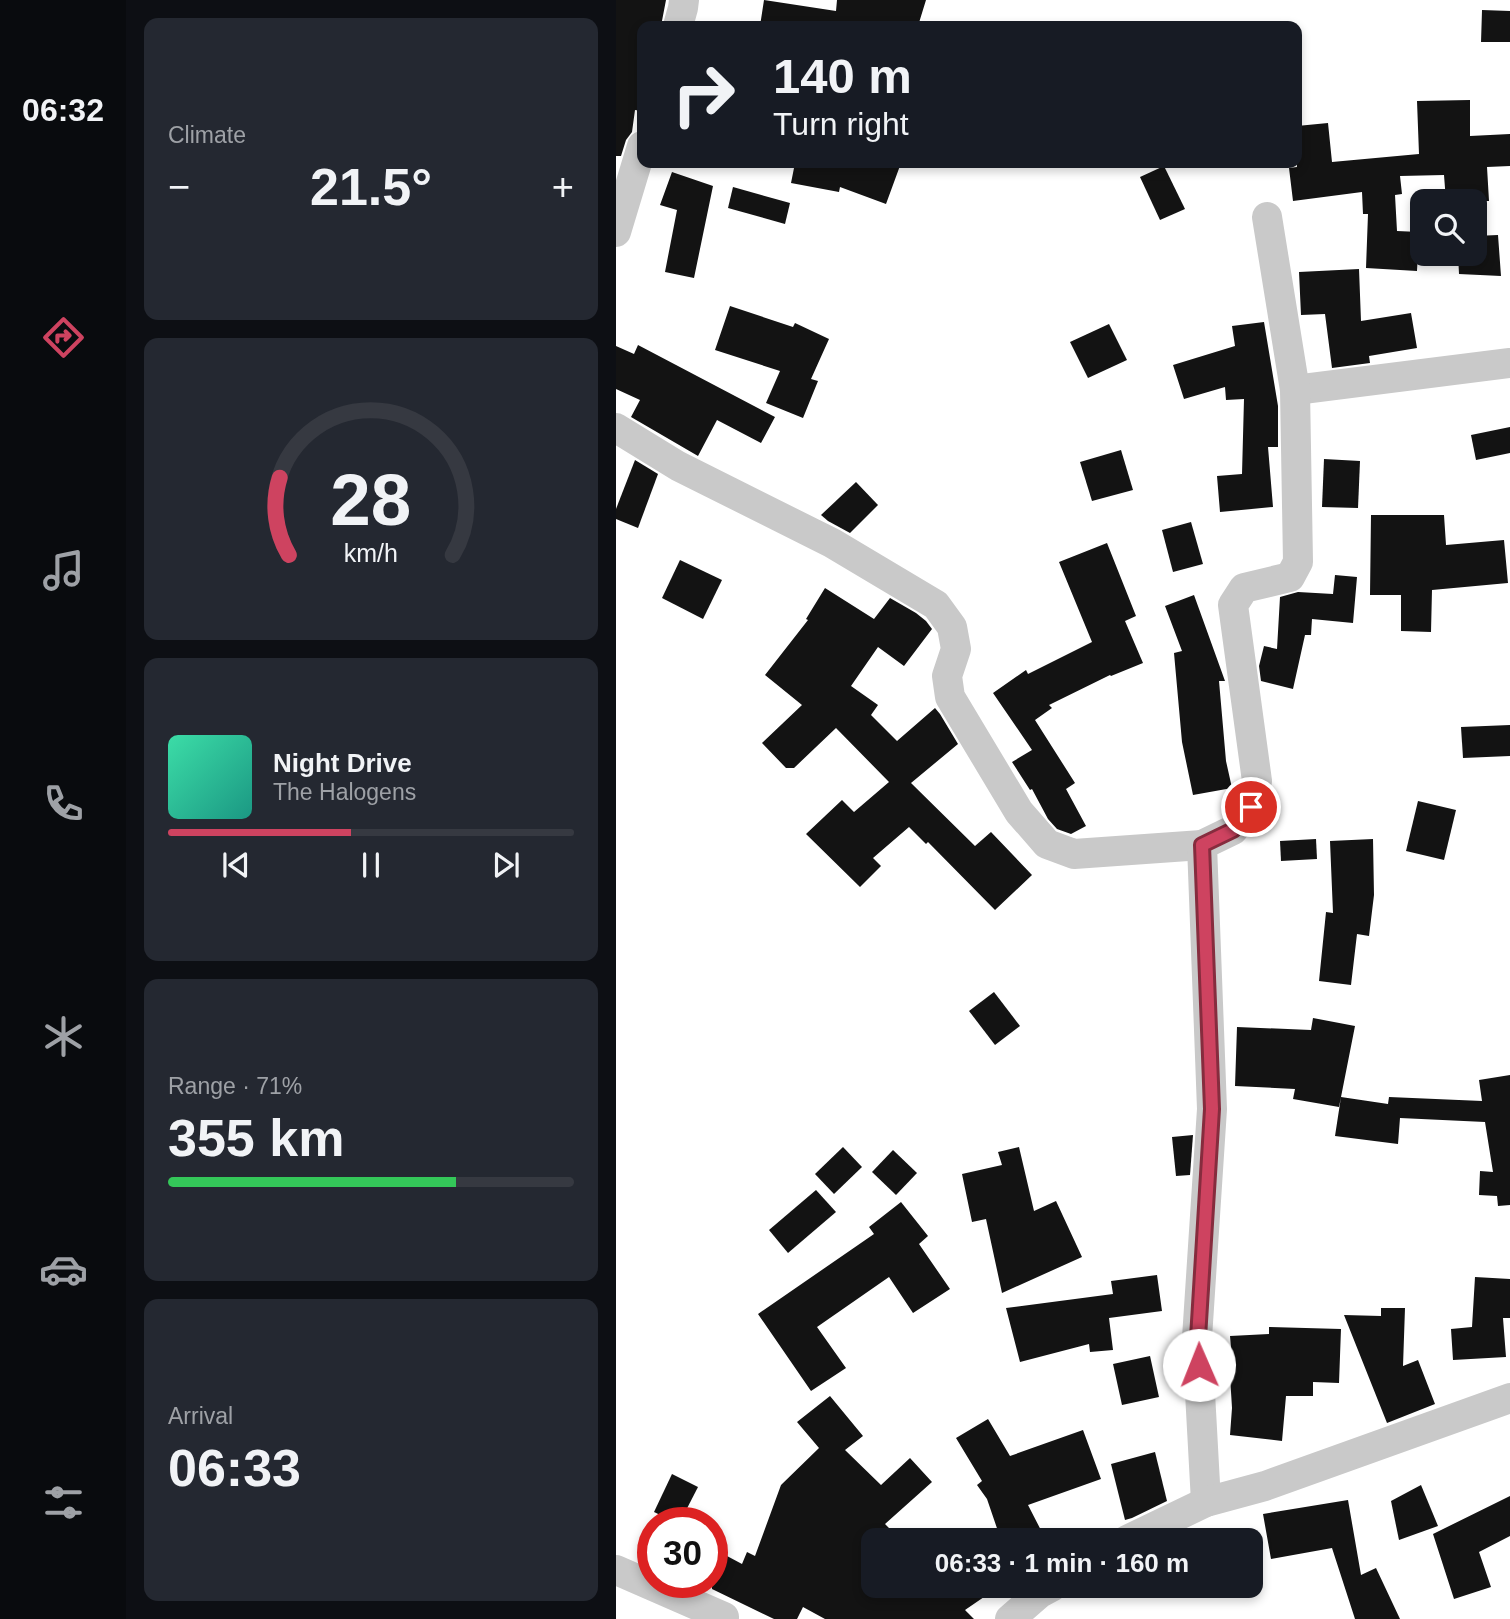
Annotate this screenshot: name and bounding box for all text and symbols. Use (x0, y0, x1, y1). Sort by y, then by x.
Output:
icon: right (658, 49, 749, 140)
text: 140 m (773, 49, 912, 103)
text: 06:32 (22, 92, 104, 128)
text: Turn right (773, 106, 909, 142)
text: Climate (168, 122, 246, 148)
text: 21.5° (310, 158, 432, 216)
text: − (168, 166, 190, 208)
text: + (552, 166, 574, 208)
map controls (1410, 189, 1487, 266)
button: search (1410, 189, 1487, 266)
icon: directions (39, 313, 88, 362)
text: 28 (331, 460, 411, 541)
text: km/h (344, 539, 398, 567)
icon: music (39, 546, 88, 595)
text: Night Drive (273, 748, 412, 778)
pin (1221, 777, 1281, 837)
icon: phone (39, 779, 88, 828)
text: The Halogens (273, 779, 416, 805)
icon: arrive (1232, 788, 1270, 826)
icon: previous (217, 846, 255, 884)
icon: pause (352, 846, 390, 884)
icon: next (487, 846, 525, 884)
icon: climate (39, 1012, 88, 1061)
text: Range · 71% (168, 1073, 302, 1099)
text: 355 km (168, 1109, 344, 1167)
icon: car (39, 1245, 88, 1294)
position arrow (1162, 1328, 1236, 1402)
text: Arrival (168, 1403, 233, 1429)
text: 06:33 (168, 1439, 301, 1497)
icon: filters (39, 1478, 88, 1527)
speed limit sign: 30 (637, 1507, 728, 1598)
text: 06:33 · 1 min · 160 m (935, 1548, 1189, 1578)

